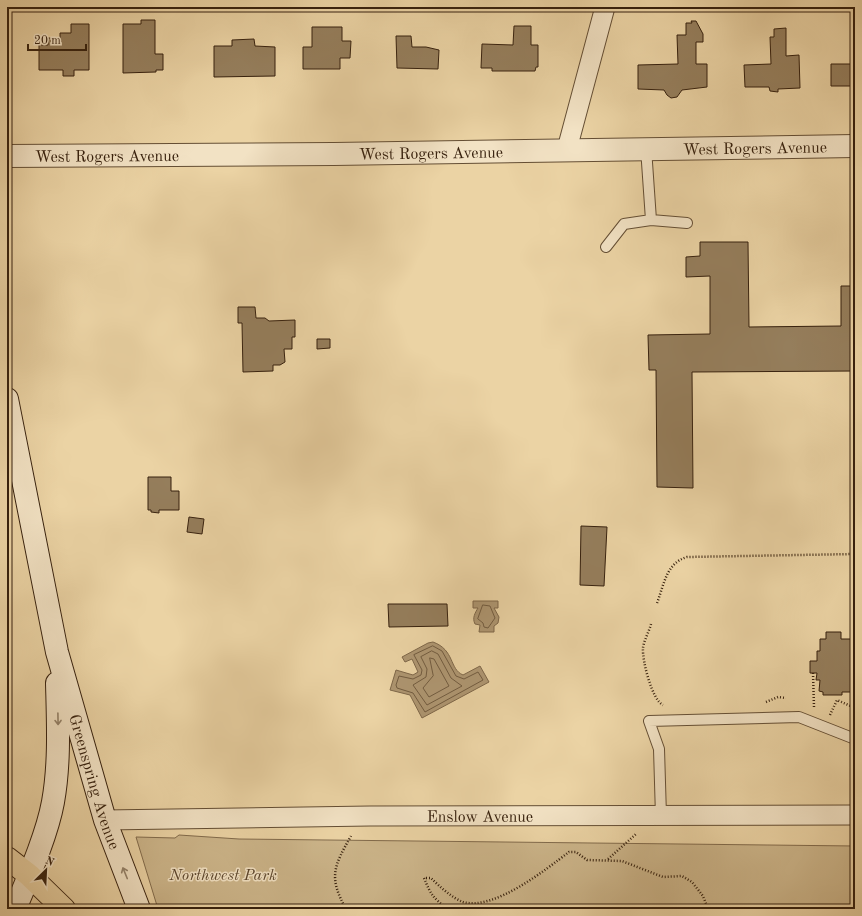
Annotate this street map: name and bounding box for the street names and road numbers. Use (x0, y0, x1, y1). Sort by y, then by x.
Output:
street label: West Rogers Avenue (683, 140, 827, 159)
street label: West Rogers Avenue (359, 145, 503, 164)
street label: West Rogers Avenue (35, 149, 179, 166)
street label: Greenspring Avenue (65, 713, 121, 852)
street label: Enslow Avenue (427, 810, 533, 826)

